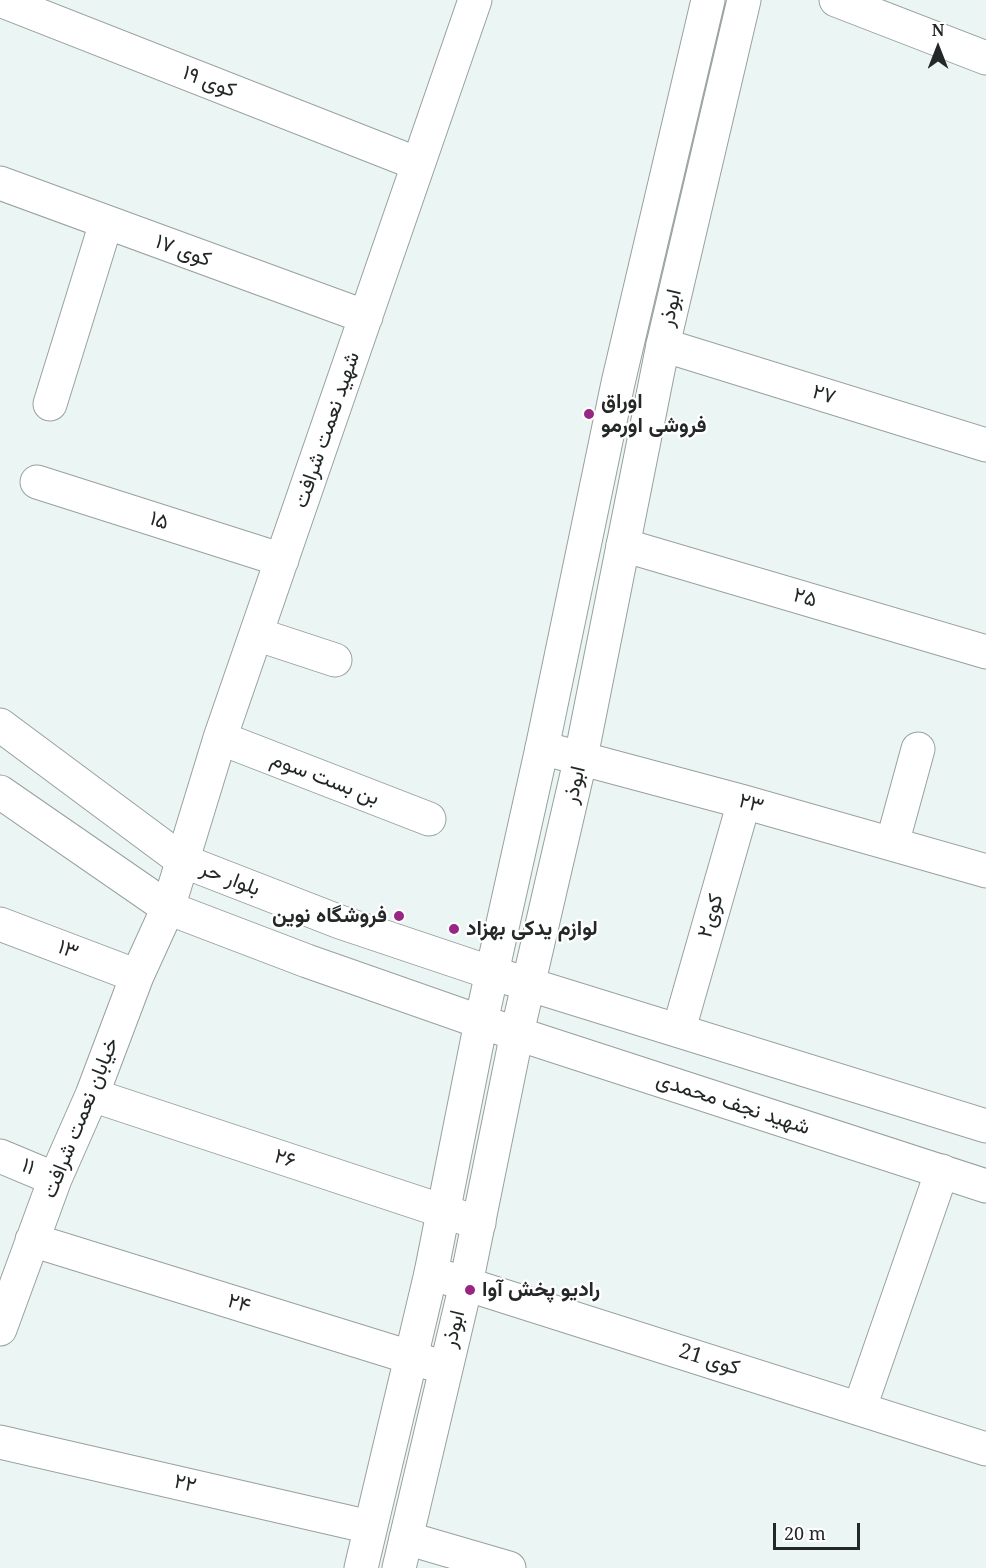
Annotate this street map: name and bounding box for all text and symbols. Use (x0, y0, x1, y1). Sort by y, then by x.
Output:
north arrow (908, 18, 968, 78)
text: N (932, 19, 944, 41)
street label: کوی ۱۹ (179, 60, 239, 104)
street label: کوی ۱۷ (152, 229, 214, 273)
street label: ابوذر (654, 287, 688, 329)
street label: شهید نعمت شرافت (288, 349, 366, 511)
street label: ۲۷ (809, 380, 839, 410)
place label: اوراق فروشی اورمو (601, 389, 707, 439)
marker: اوراق فروشی اورمو (582, 407, 596, 421)
street label: ۱۵ (146, 506, 172, 536)
street label: ۲۵ (790, 583, 820, 613)
street label: بن بست سوم (267, 747, 383, 811)
street label: ابوذر (558, 764, 592, 806)
street label: ۲۳ (736, 788, 766, 820)
street label: بلوار حر (197, 856, 263, 902)
street label: کوی۲ (693, 891, 729, 941)
place label: فروشگاه نوین (272, 903, 387, 929)
marker: فروشگاه نوین (392, 909, 406, 923)
place label: لوازم یدکی بهزاد (466, 916, 598, 942)
marker: لوازم یدکی بهزاد (447, 922, 461, 936)
street label: ۱۳ (54, 935, 82, 965)
street label: خیابان نعمت شرافت (37, 1034, 125, 1202)
street label: شهید نجف محمدی (653, 1067, 813, 1141)
street label: ۲۶ (271, 1144, 299, 1174)
street label: ۱۱ (18, 1153, 38, 1181)
place label: رادیو پخش آوا (482, 1277, 600, 1303)
marker: رادیو پخش آوا (463, 1283, 477, 1297)
street label: ۲۴ (224, 1289, 254, 1319)
street label: ابوذر (437, 1308, 471, 1350)
street label: کوی 21 (675, 1339, 743, 1381)
street label: ۲۲ (171, 1469, 199, 1499)
scale bar (776, 1511, 863, 1549)
text: 20 m (784, 1521, 826, 1545)

